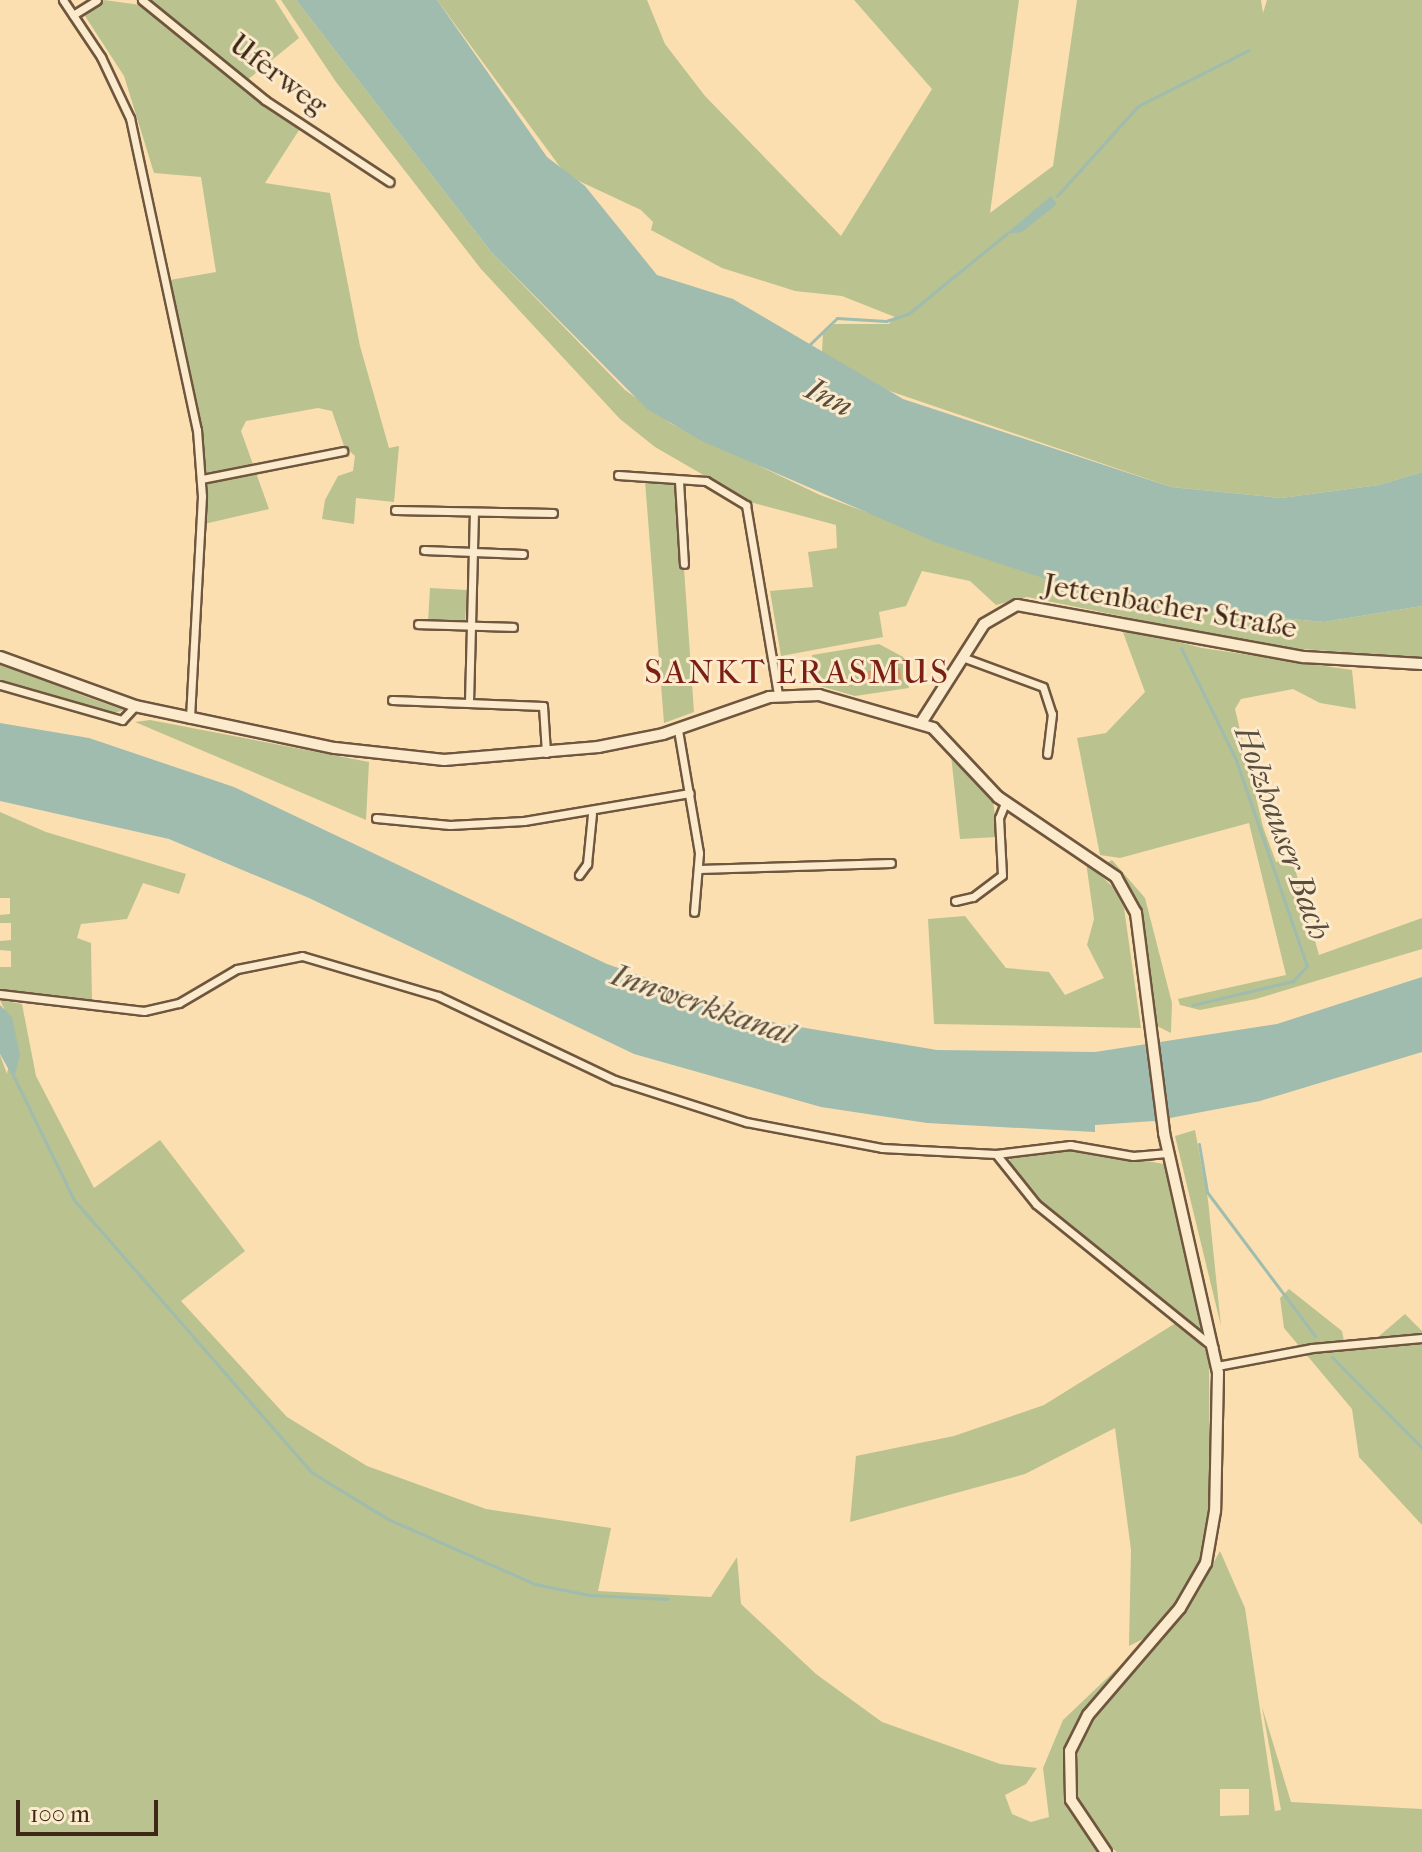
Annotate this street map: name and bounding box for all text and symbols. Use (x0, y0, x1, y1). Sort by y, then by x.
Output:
street label: Uferweg (222, 27, 334, 123)
water label: Inn (799, 370, 859, 426)
street label: Jettenbacher Straße (1041, 567, 1299, 647)
district label: SANKT ERASMUS (644, 653, 950, 693)
water label: Holzhauser Bach (1226, 721, 1338, 945)
water label: Innwerkkanal (606, 956, 798, 1054)
scale bar (20, 1784, 162, 1834)
text: 100 m (30, 1800, 90, 1828)

